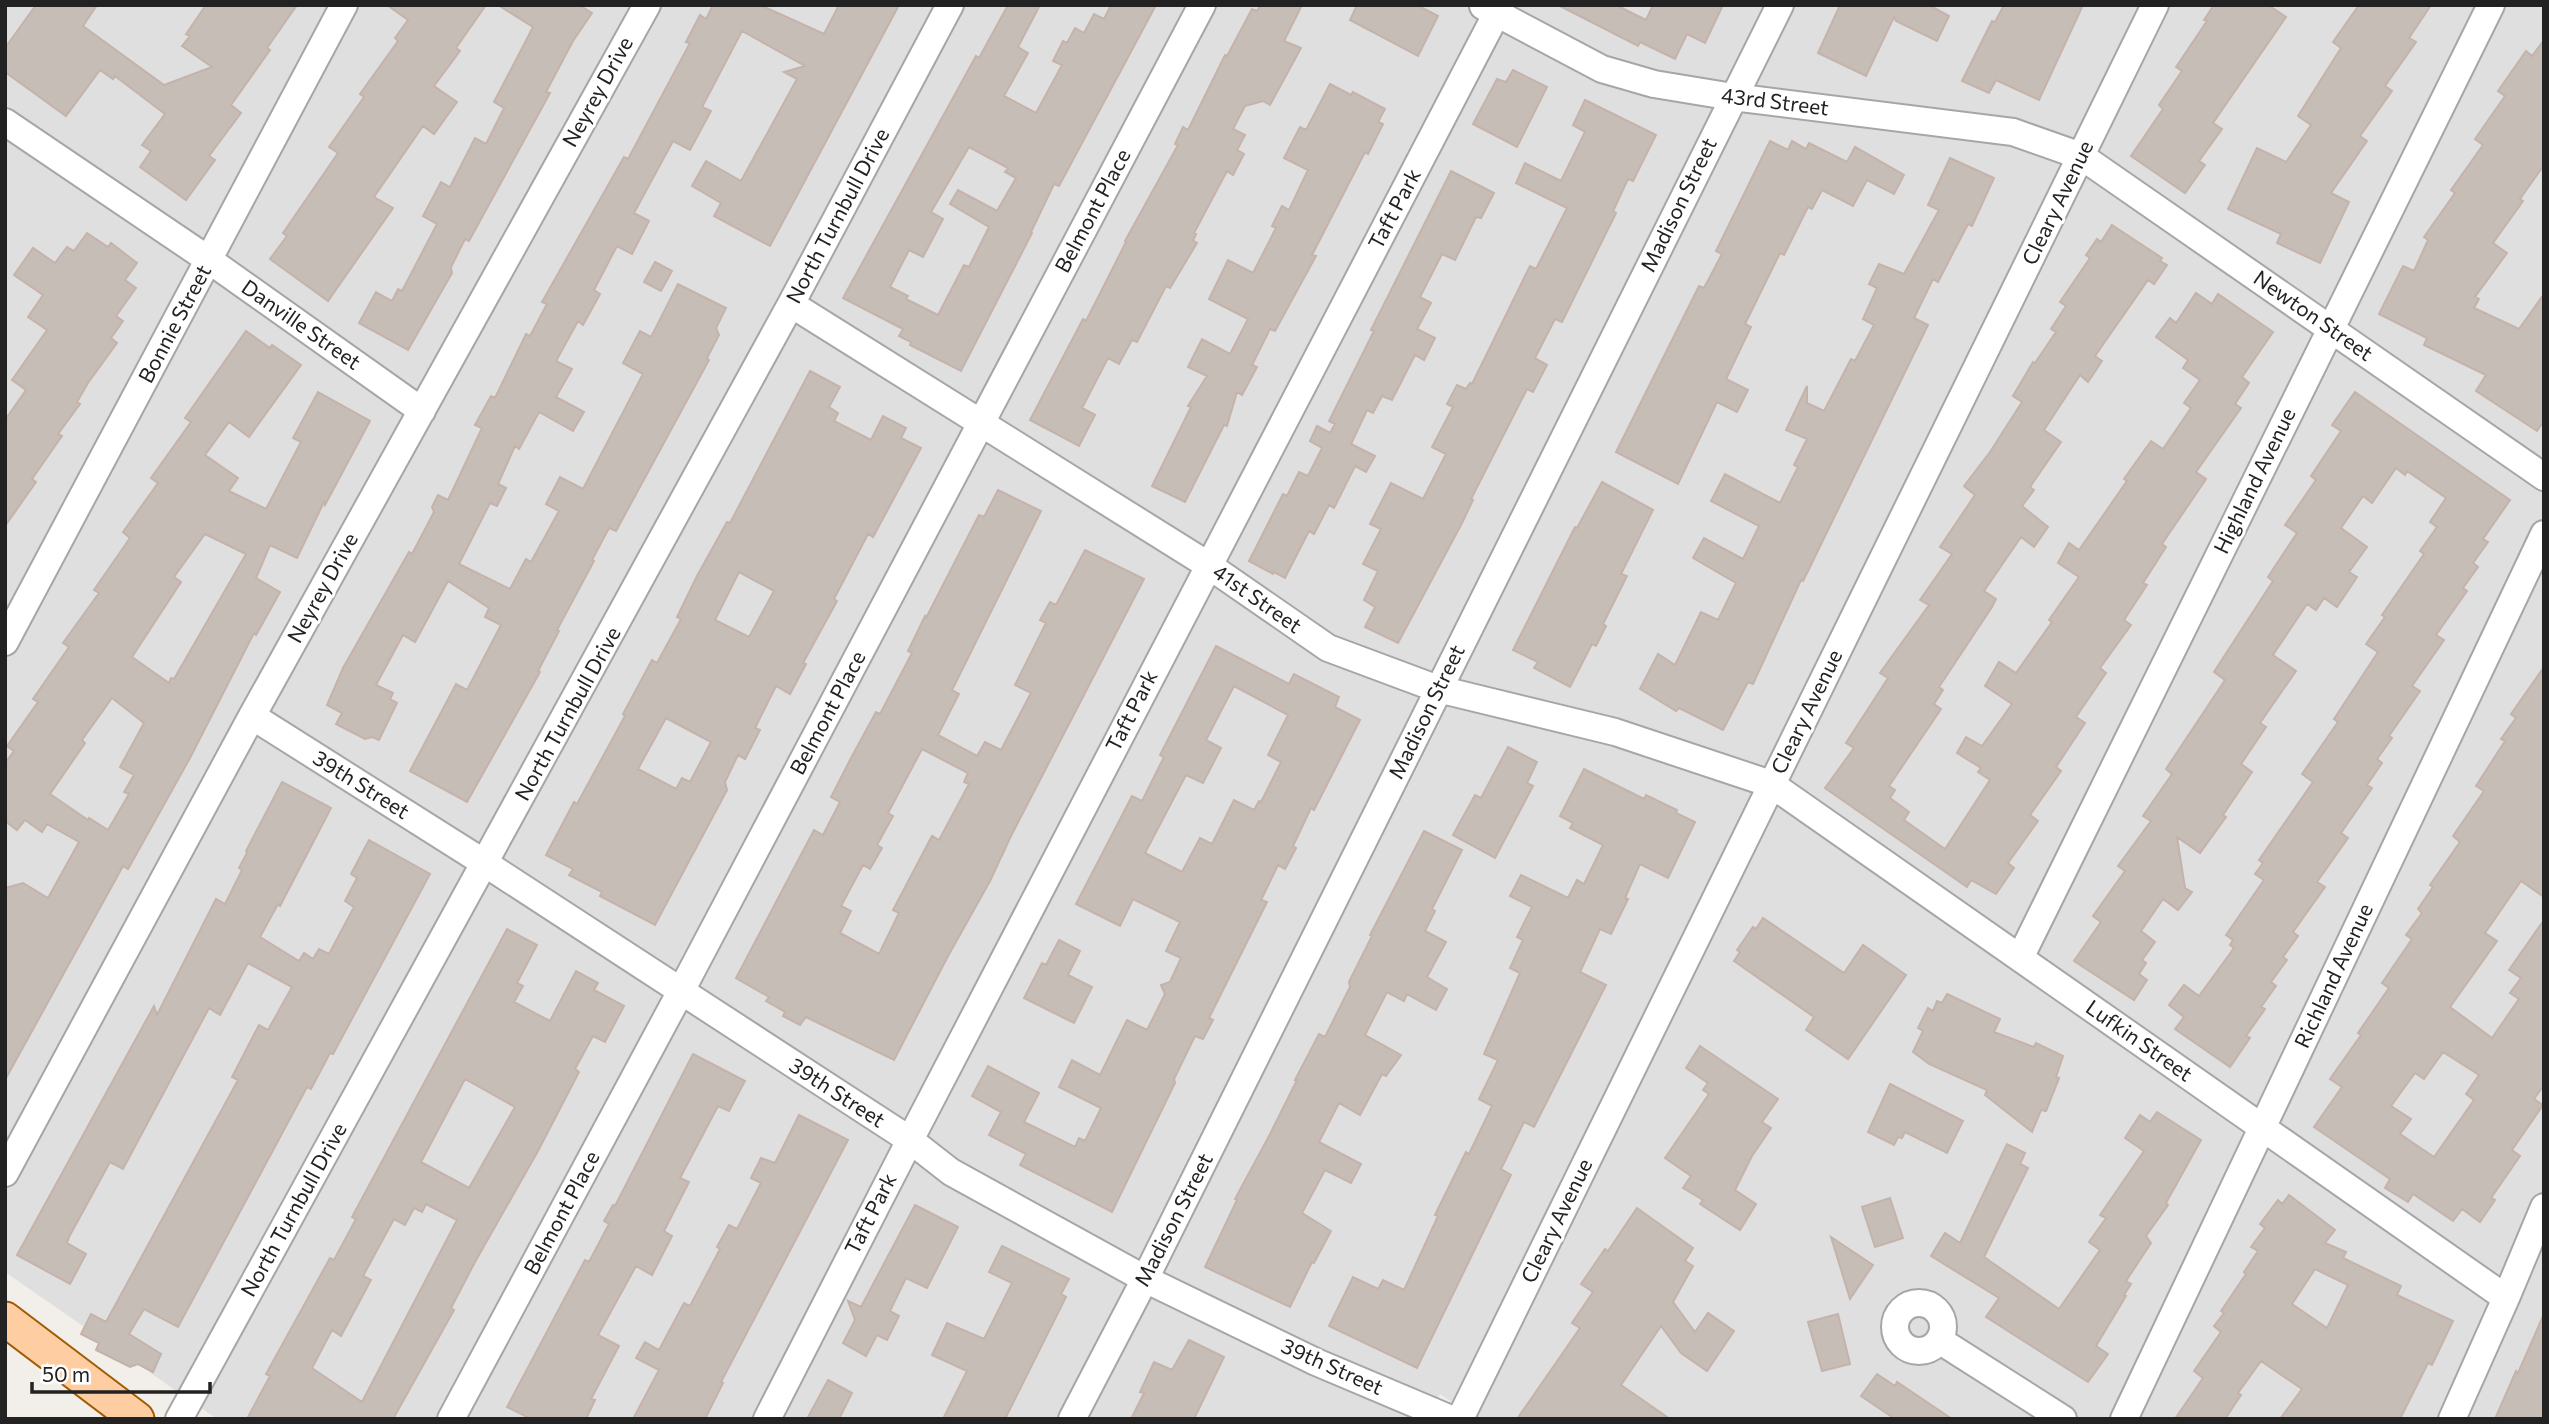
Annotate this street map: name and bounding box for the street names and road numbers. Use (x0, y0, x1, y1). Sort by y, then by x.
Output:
street label: Neyrey Drive (556, 32, 637, 151)
street label: 43rd Street (1720, 82, 1830, 120)
street label: North Turnbull Drive (780, 123, 893, 307)
street label: Madison Street (1634, 133, 1721, 275)
street label: Cleary Avenue (2016, 136, 2097, 269)
street label: Belmont Place (1049, 144, 1135, 276)
street label: Taft Park (1362, 164, 1425, 253)
street label: Bonnie Street (132, 260, 215, 387)
street label: Newton Street (2249, 264, 2378, 365)
street label: Danville Street (238, 274, 366, 374)
street label: Highland Avenue (2208, 403, 2300, 557)
street label: Neyrey Drive (281, 528, 362, 647)
street label: 41st Street (1209, 558, 1307, 637)
street label: North Turnbull Drive (509, 622, 625, 805)
street label: Madison Street (1382, 640, 1469, 782)
street label: Cleary Avenue (1765, 645, 1846, 778)
street label: Belmont Place (784, 646, 870, 778)
street label: Taft Park (1100, 666, 1162, 755)
street label: 39th Street (309, 744, 415, 823)
street label: Richland Avenue (2288, 899, 2377, 1052)
street label: Lufkin Street (2082, 994, 2198, 1086)
street label: 39th Street (785, 1052, 890, 1132)
street label: North Turnbull Drive (235, 1118, 351, 1301)
street label: Belmont Place (518, 1146, 604, 1278)
street label: Madison Street (1128, 1149, 1217, 1290)
street label: Cleary Avenue (1515, 1154, 1596, 1287)
street label: Taft Park (839, 1169, 901, 1258)
street label: 39th Street (1278, 1332, 1387, 1399)

